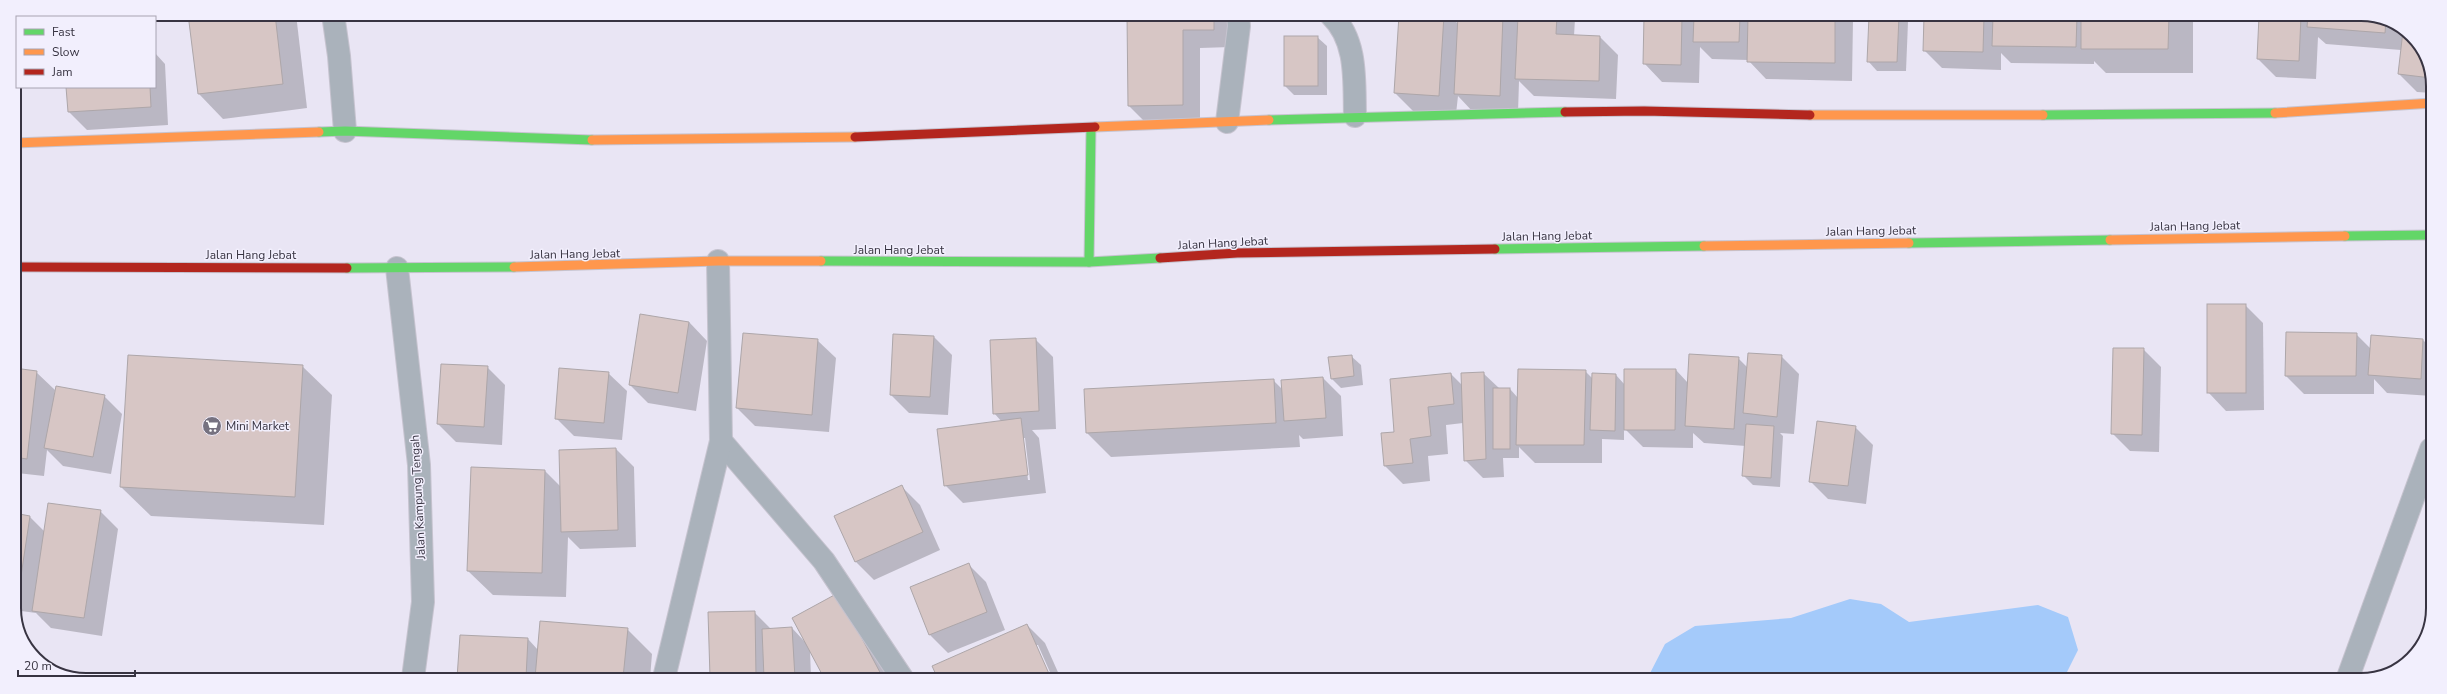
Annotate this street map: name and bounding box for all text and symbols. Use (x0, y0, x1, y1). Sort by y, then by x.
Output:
legend (16, 16, 156, 88)
text: Fast (52, 24, 75, 40)
text: Slow (52, 44, 80, 60)
text: Jam (51, 64, 73, 80)
street label: Jalan Hang Jebat (2149, 217, 2241, 235)
street label: Jalan Hang Jebat (1825, 222, 1917, 240)
street label: Jalan Hang Jebat (1501, 227, 1593, 245)
street label: Jalan Hang Jebat (1176, 233, 1269, 253)
street label: Jalan Hang Jebat (853, 242, 945, 258)
street label: Jalan Hang Jebat (529, 245, 621, 263)
street label: Jalan Hang Jebat (205, 247, 297, 263)
supermarket icon: Mini Market (201, 415, 223, 437)
place label: Mini Market (226, 418, 290, 434)
street label: Jalan Kampung Tengah (407, 434, 429, 561)
scale bar (18, 652, 135, 678)
text: 20 m (24, 658, 52, 674)

